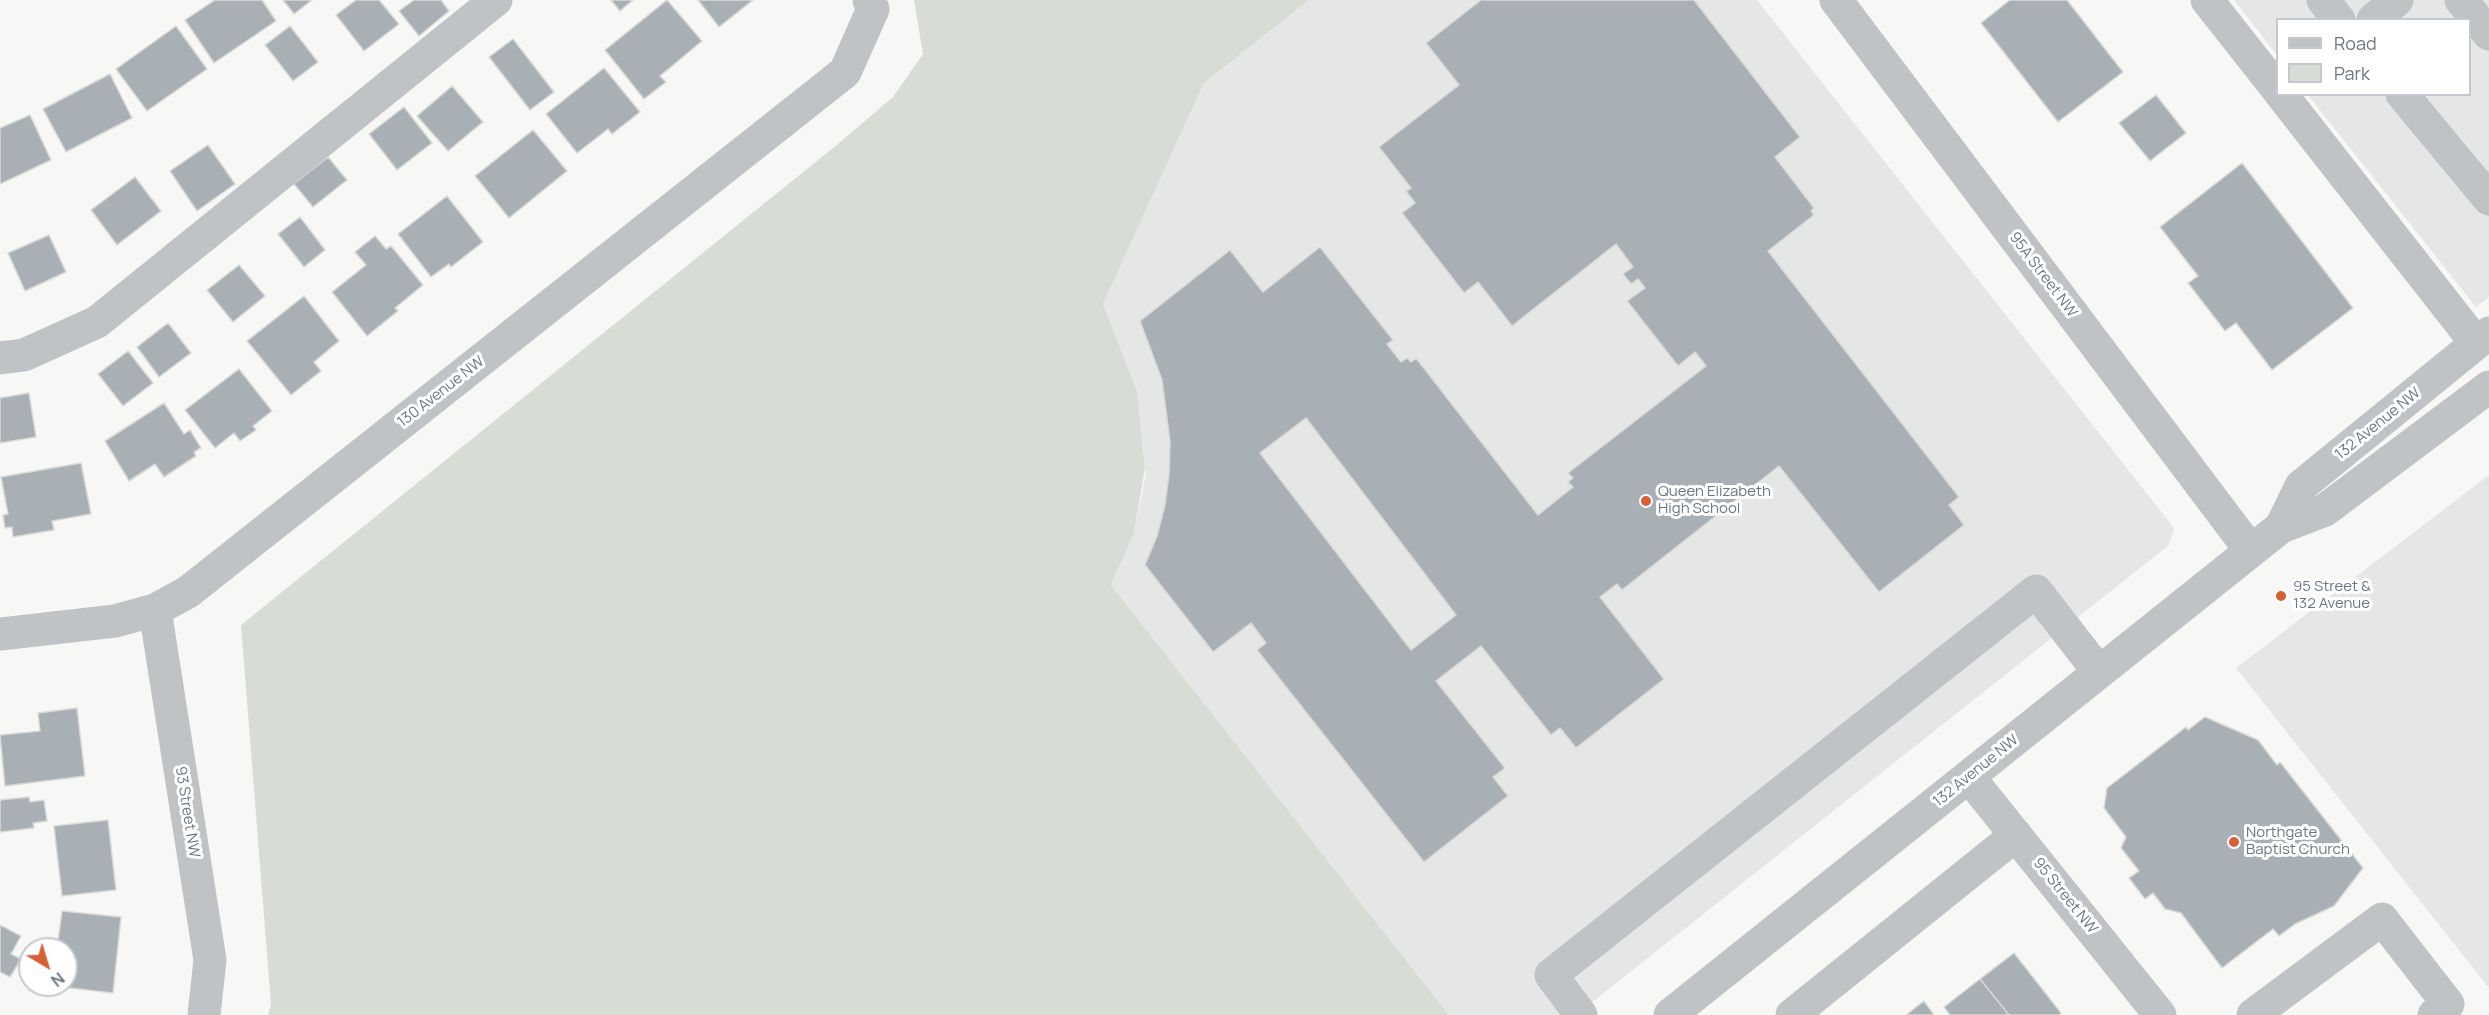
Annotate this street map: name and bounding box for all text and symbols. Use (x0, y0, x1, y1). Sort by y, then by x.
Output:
legend (2276, 18, 2471, 96)
text: Road (2334, 31, 2377, 55)
text: Park (2334, 61, 2370, 85)
street label: 95A Street NW (2005, 229, 2081, 321)
street label: 130 Avenue NW (394, 353, 488, 431)
street label: 132 Avenue NW (2332, 384, 2424, 464)
place label: Queen Elizabeth High School (1658, 483, 1771, 518)
marker: Queen Elizabeth High School (1639, 494, 1653, 508)
place label: 95 Street & 132 Avenue (2293, 578, 2371, 613)
marker: 95 Street & 132 Avenue (2274, 589, 2288, 603)
street label: 132 Avenue NW (1930, 731, 2022, 811)
street label: 93 Street NW (171, 765, 203, 859)
place label: Northgate Baptist Church (2246, 824, 2350, 859)
marker: Northgate Baptist Church (2227, 835, 2241, 849)
street label: 95 Street NW (2029, 854, 2101, 938)
north arrow (18, 937, 78, 997)
text: N (47, 967, 69, 992)

